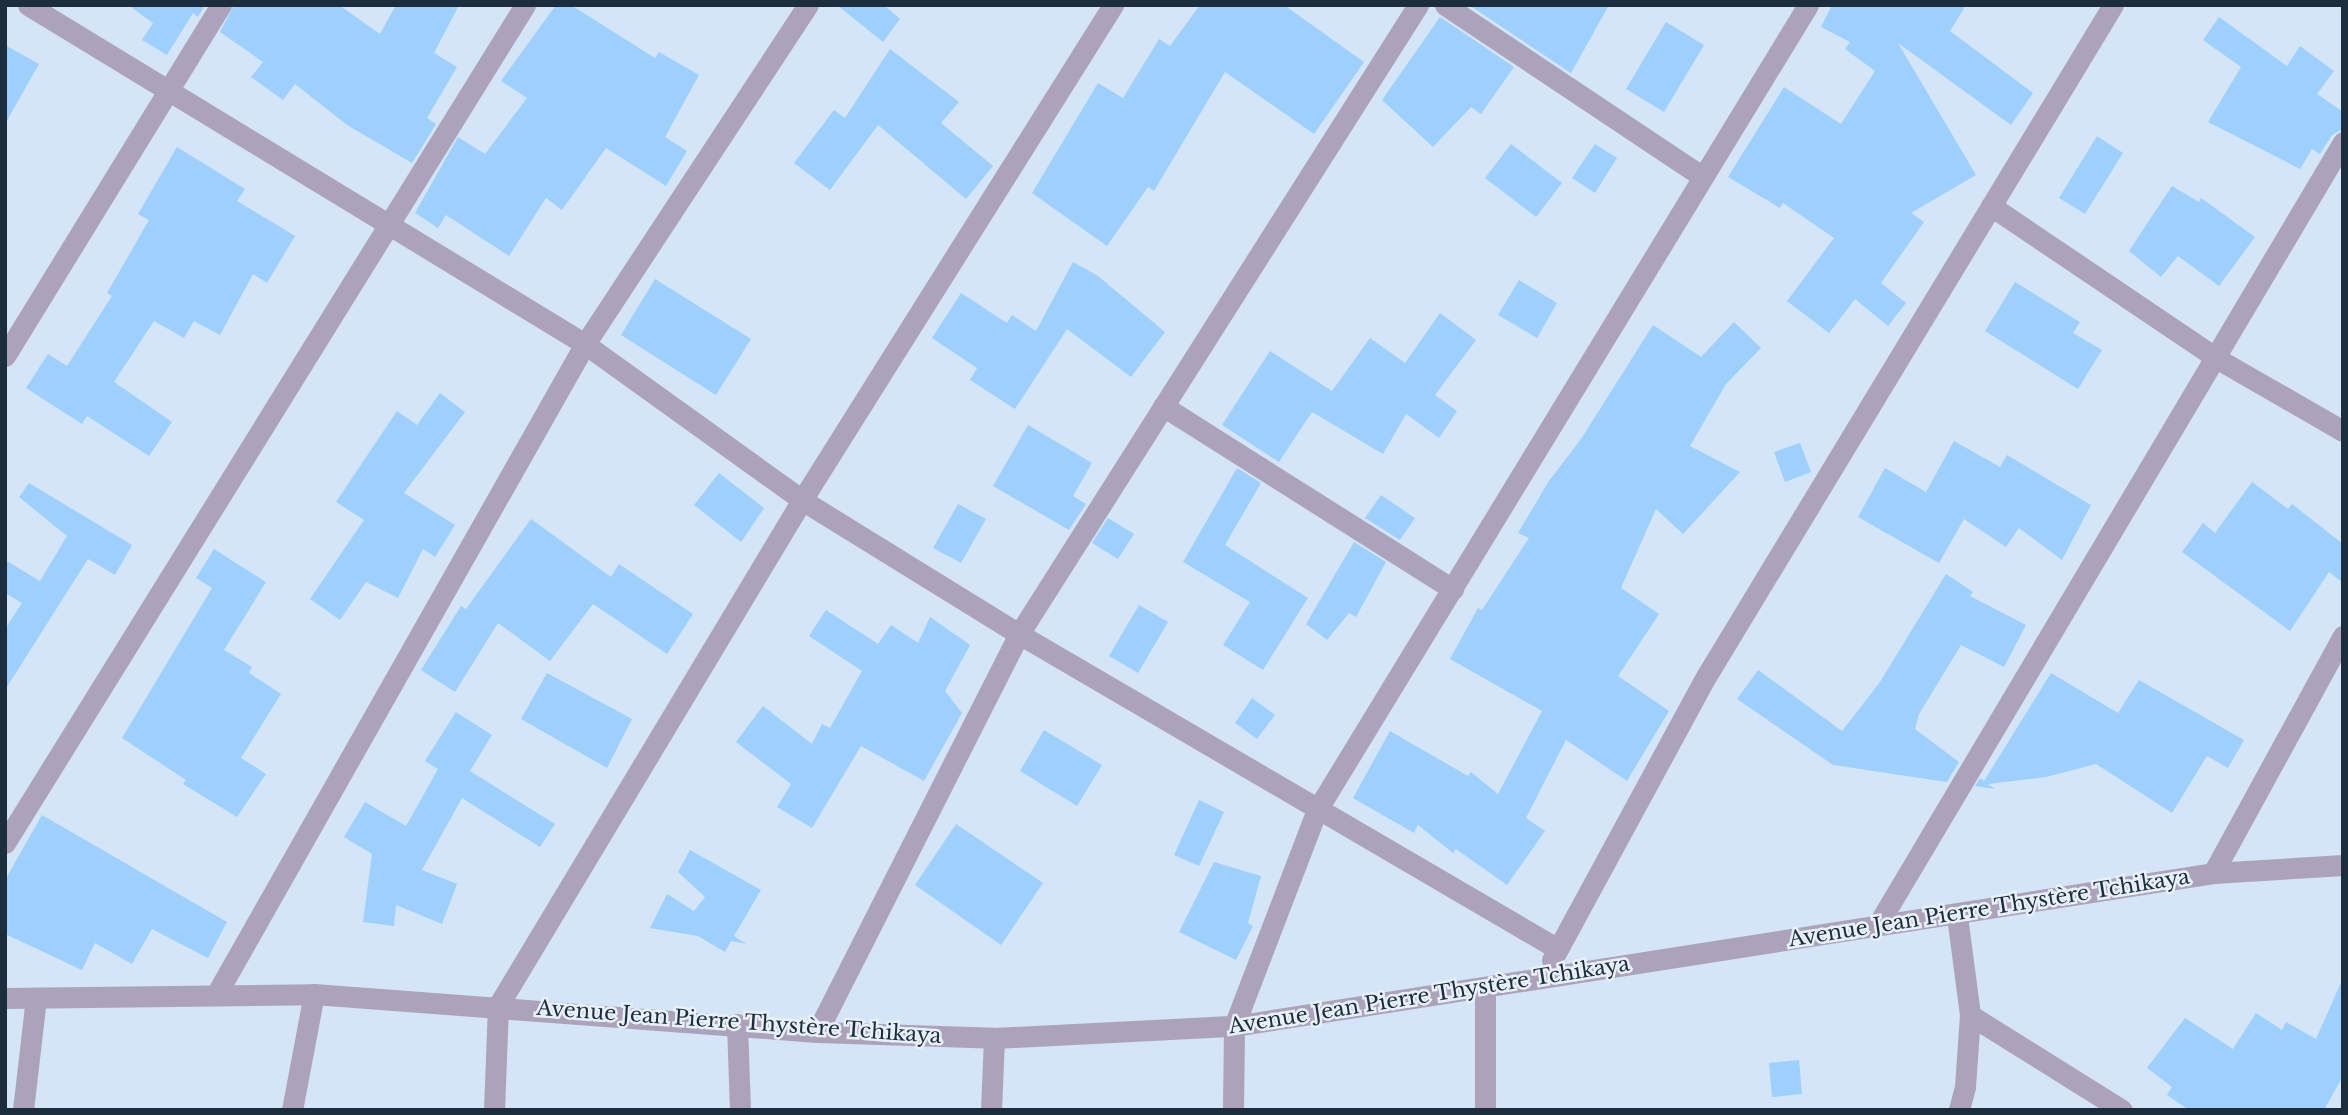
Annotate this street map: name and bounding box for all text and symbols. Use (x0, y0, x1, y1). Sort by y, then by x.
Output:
street label: Avenue Jean Pierre Thystère Tchikaya (1786, 864, 2192, 952)
street label: Avenue Jean Pierre Thystère Tchikaya (1226, 951, 1632, 1039)
street label: Avenue Jean Pierre Thystère Tchikaya (535, 995, 943, 1049)

